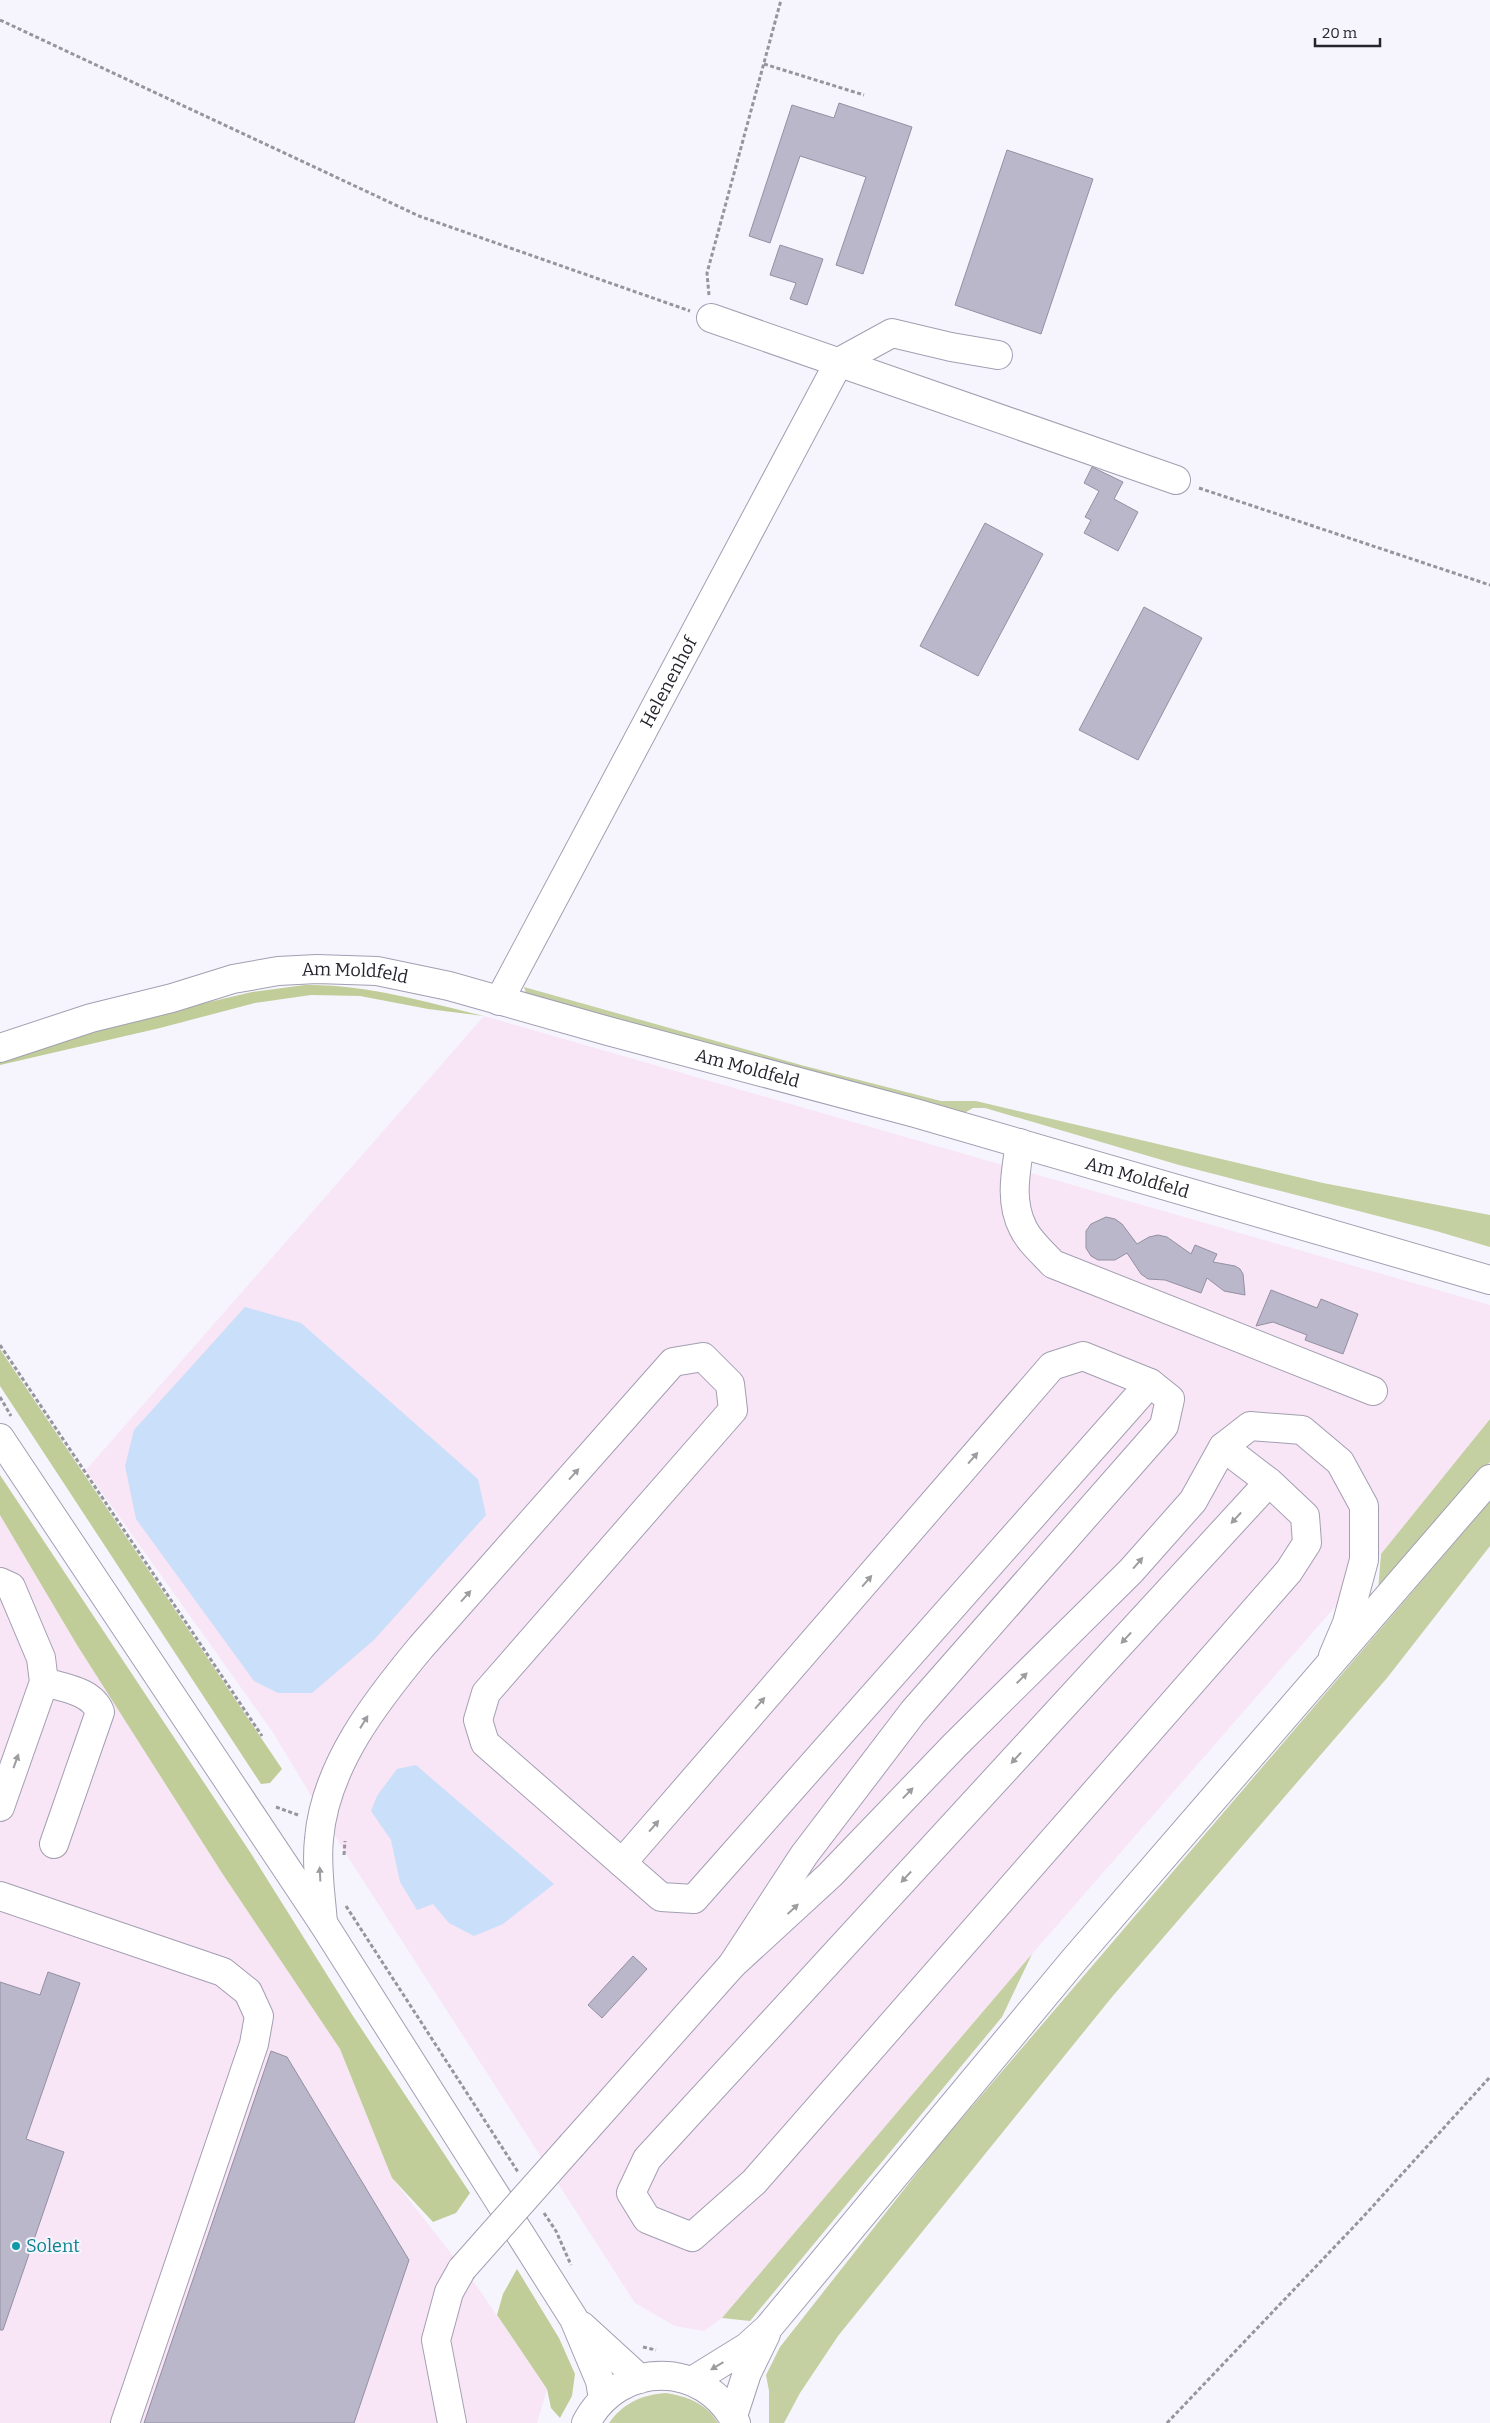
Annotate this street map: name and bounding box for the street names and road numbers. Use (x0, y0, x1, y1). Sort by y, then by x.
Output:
street label: Helenenhof (636, 632, 702, 731)
street label: Am Moldfeld (301, 958, 410, 988)
street label: Am Moldfeld (693, 1044, 802, 1093)
street label: Am Moldfeld (1083, 1152, 1192, 1203)

